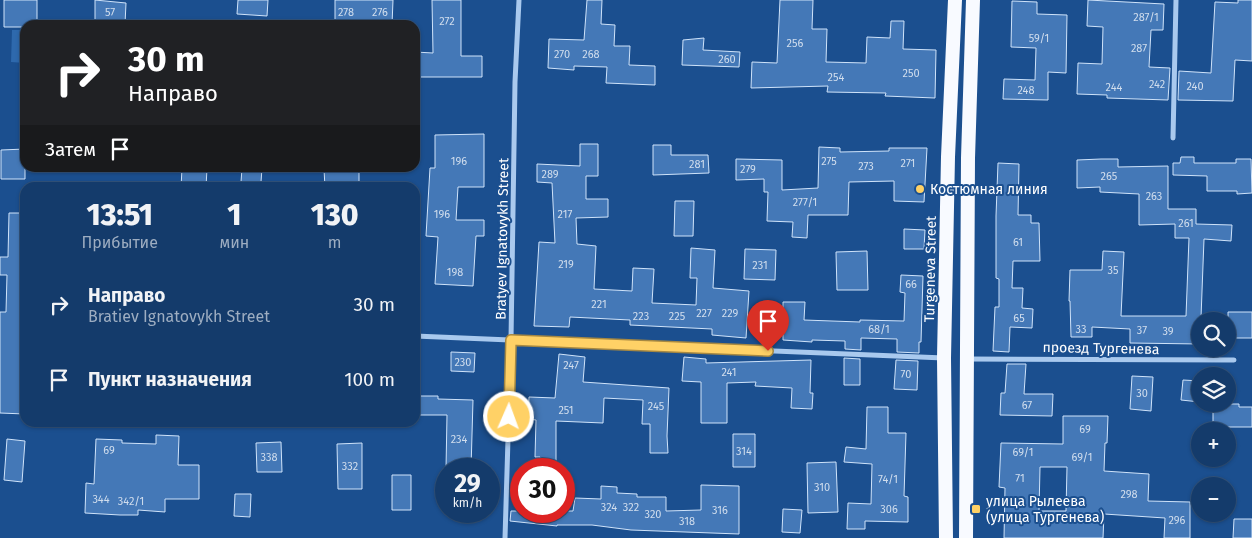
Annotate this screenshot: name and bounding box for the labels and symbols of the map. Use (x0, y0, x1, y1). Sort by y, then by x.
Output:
house number: 57 (105, 6, 115, 19)
house number: 278 (338, 6, 354, 19)
house number: 276 (372, 6, 388, 19)
house number: 287/1 (1133, 11, 1159, 24)
house number: 272 (439, 15, 455, 28)
house number: 59/1 (1029, 32, 1049, 45)
house number: 256 (787, 37, 804, 50)
house number: 287 (1131, 42, 1147, 55)
house number: 270 (554, 48, 570, 61)
house number: 268 (582, 48, 600, 61)
house number: 260 (718, 53, 736, 66)
house number: 250 (902, 67, 920, 80)
house number: 254 (828, 71, 845, 84)
house number: 242 (1149, 78, 1165, 91)
house number: 240 (1186, 80, 1204, 93)
house number: 244 (1106, 81, 1123, 94)
house number: 248 (1017, 84, 1035, 97)
house number: 196 (451, 155, 467, 168)
house number: 275 (821, 155, 837, 168)
street label: Bratyev Ignatovykh Street (493, 157, 512, 320)
house number: 271 (901, 157, 915, 170)
house number: 281 (689, 158, 705, 171)
house number: 273 (858, 160, 874, 173)
house number: 279 (740, 163, 756, 176)
house number: 289 (541, 168, 559, 181)
house number: 265 (1101, 170, 1118, 183)
place label: Костюмная линия (930, 181, 1048, 198)
marker: Костюмная линия (914, 183, 926, 195)
house number: 263 (1146, 190, 1162, 203)
house number: 277/1 (793, 196, 817, 209)
house number: 196 (434, 208, 450, 221)
house number: 217 (558, 208, 573, 221)
street label: Turgeneva Street (921, 215, 940, 322)
house number: 261 (1178, 217, 1194, 230)
house number: 61 (1013, 236, 1023, 249)
house number: 219 (558, 258, 574, 271)
house number: 231 (752, 259, 768, 272)
house number: 35 (1108, 264, 1119, 277)
house number: 198 (447, 266, 463, 279)
house number: 66 (905, 278, 917, 291)
house number: 221 (591, 298, 607, 311)
pin (747, 300, 789, 351)
house number: 227 (696, 307, 712, 320)
house number: 229 (722, 307, 738, 320)
house number: 223 (633, 310, 649, 323)
house number: 225 (669, 310, 686, 323)
house number: 65 (1013, 312, 1025, 325)
house number: 68/1 (868, 323, 890, 336)
house number: 33 (1076, 323, 1086, 336)
house number: 37 (1137, 324, 1147, 337)
house number: 39 (1162, 325, 1174, 338)
street label: проезд Тургенева (1042, 339, 1160, 358)
house number: 230 (454, 356, 472, 369)
house number: 247 (563, 359, 579, 372)
house number: 241 (721, 366, 737, 379)
house number: 70 (901, 368, 911, 381)
house number: 30 (1136, 387, 1148, 400)
position arrow (482, 390, 534, 442)
house number: 67 (1022, 399, 1032, 412)
house number: 245 (648, 400, 665, 413)
house number: 251 (558, 404, 574, 417)
house number: 69 (1079, 423, 1091, 436)
house number: 234 (451, 433, 467, 446)
house number: 69 (103, 444, 115, 457)
house number: 314 (736, 445, 752, 458)
house number: 69/1 (1013, 446, 1033, 459)
house number: 338 (260, 451, 278, 464)
house number: 69/1 (1072, 451, 1092, 464)
speed limit sign: 30 (510, 458, 575, 523)
house number: 332 (342, 460, 358, 473)
house number: 71 (1015, 472, 1025, 485)
house number: 74/1 (878, 473, 898, 486)
house number: 310 (814, 481, 830, 494)
house number: 298 (1120, 488, 1138, 501)
house number: 344 (92, 493, 110, 506)
place label: улица Рылеева (улица Тургенева) (986, 493, 1104, 526)
house number: 342/1 (118, 495, 144, 508)
house number: 324 (601, 501, 617, 514)
house number: 322 (623, 501, 639, 514)
house number: 306 (880, 503, 898, 516)
marker: улица Рылеева (улица Тургенева) (970, 503, 982, 515)
house number: 316 (712, 504, 728, 517)
house number: 320 (645, 508, 661, 521)
house number: 296 (1169, 514, 1186, 527)
house number: 318 (679, 515, 695, 528)

